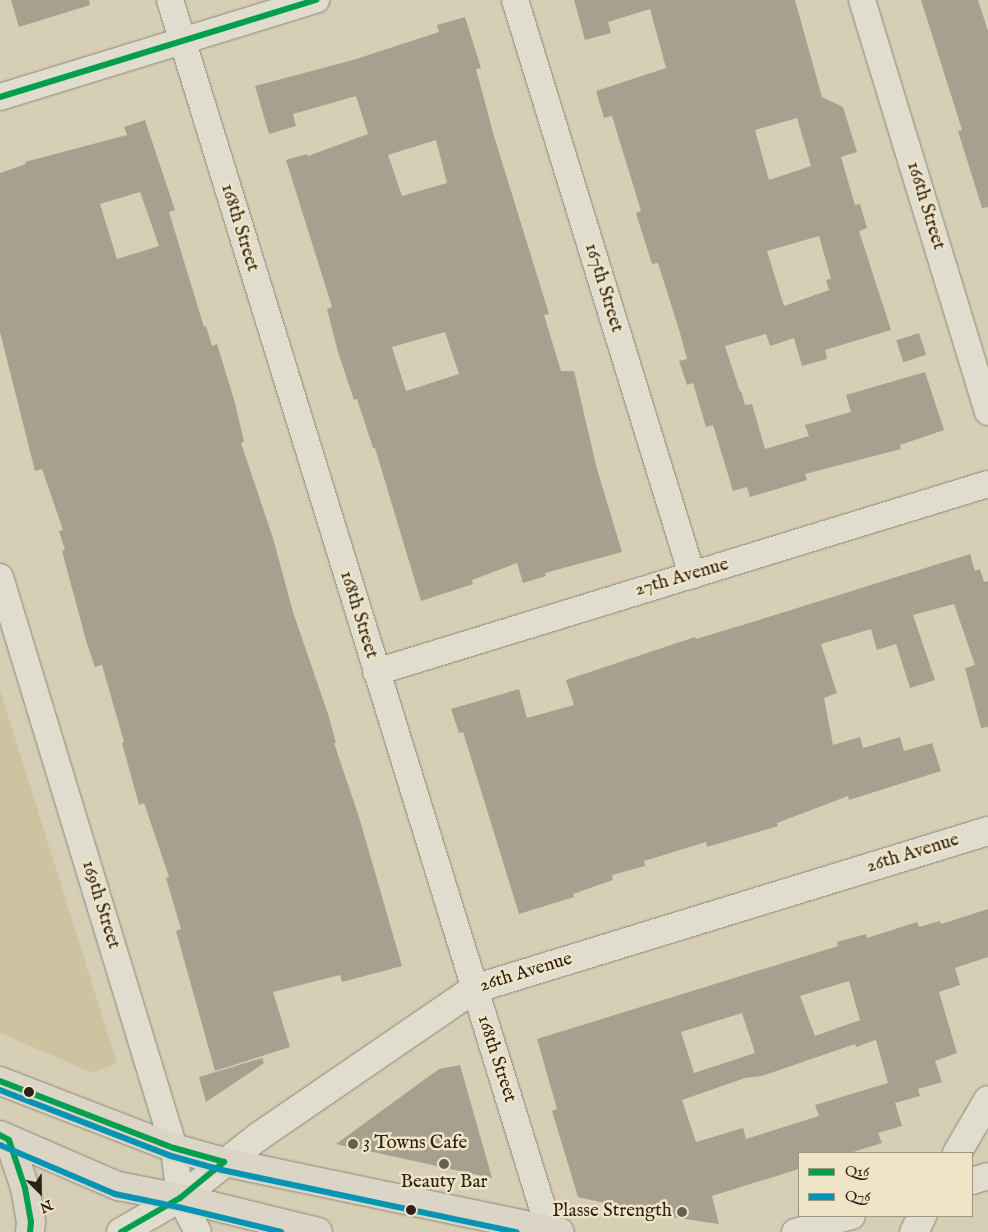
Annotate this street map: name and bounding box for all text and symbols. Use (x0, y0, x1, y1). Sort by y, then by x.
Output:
street label: 166th Street (901, 159, 949, 253)
street label: 168th Street (215, 181, 263, 275)
street label: 167th Street (579, 241, 627, 335)
street label: 27th Avenue (633, 554, 731, 602)
street label: 168th Street (334, 568, 382, 662)
street label: 26th Avenue (864, 829, 962, 879)
street label: 169th Street (76, 858, 124, 952)
street label: 26th Avenue (477, 948, 575, 998)
street label: 168th Street (471, 1012, 521, 1106)
unlabelled marker (24, 1087, 34, 1097)
place label: 3 Towns Cafe (363, 1133, 467, 1155)
marker: 3 Towns Cafe (347, 1138, 359, 1150)
legend (798, 1152, 973, 1217)
marker: Beauty Bar (438, 1158, 450, 1170)
text: Q16 (845, 1162, 869, 1181)
north arrow (15, 1167, 65, 1217)
place label: Beauty Bar (400, 1172, 488, 1194)
text: Q76 (845, 1187, 871, 1206)
text: N (37, 1195, 55, 1216)
place label: Plasse Strength (552, 1201, 672, 1223)
unlabelled marker (406, 1205, 416, 1215)
marker: Plasse Strength (676, 1206, 688, 1218)

